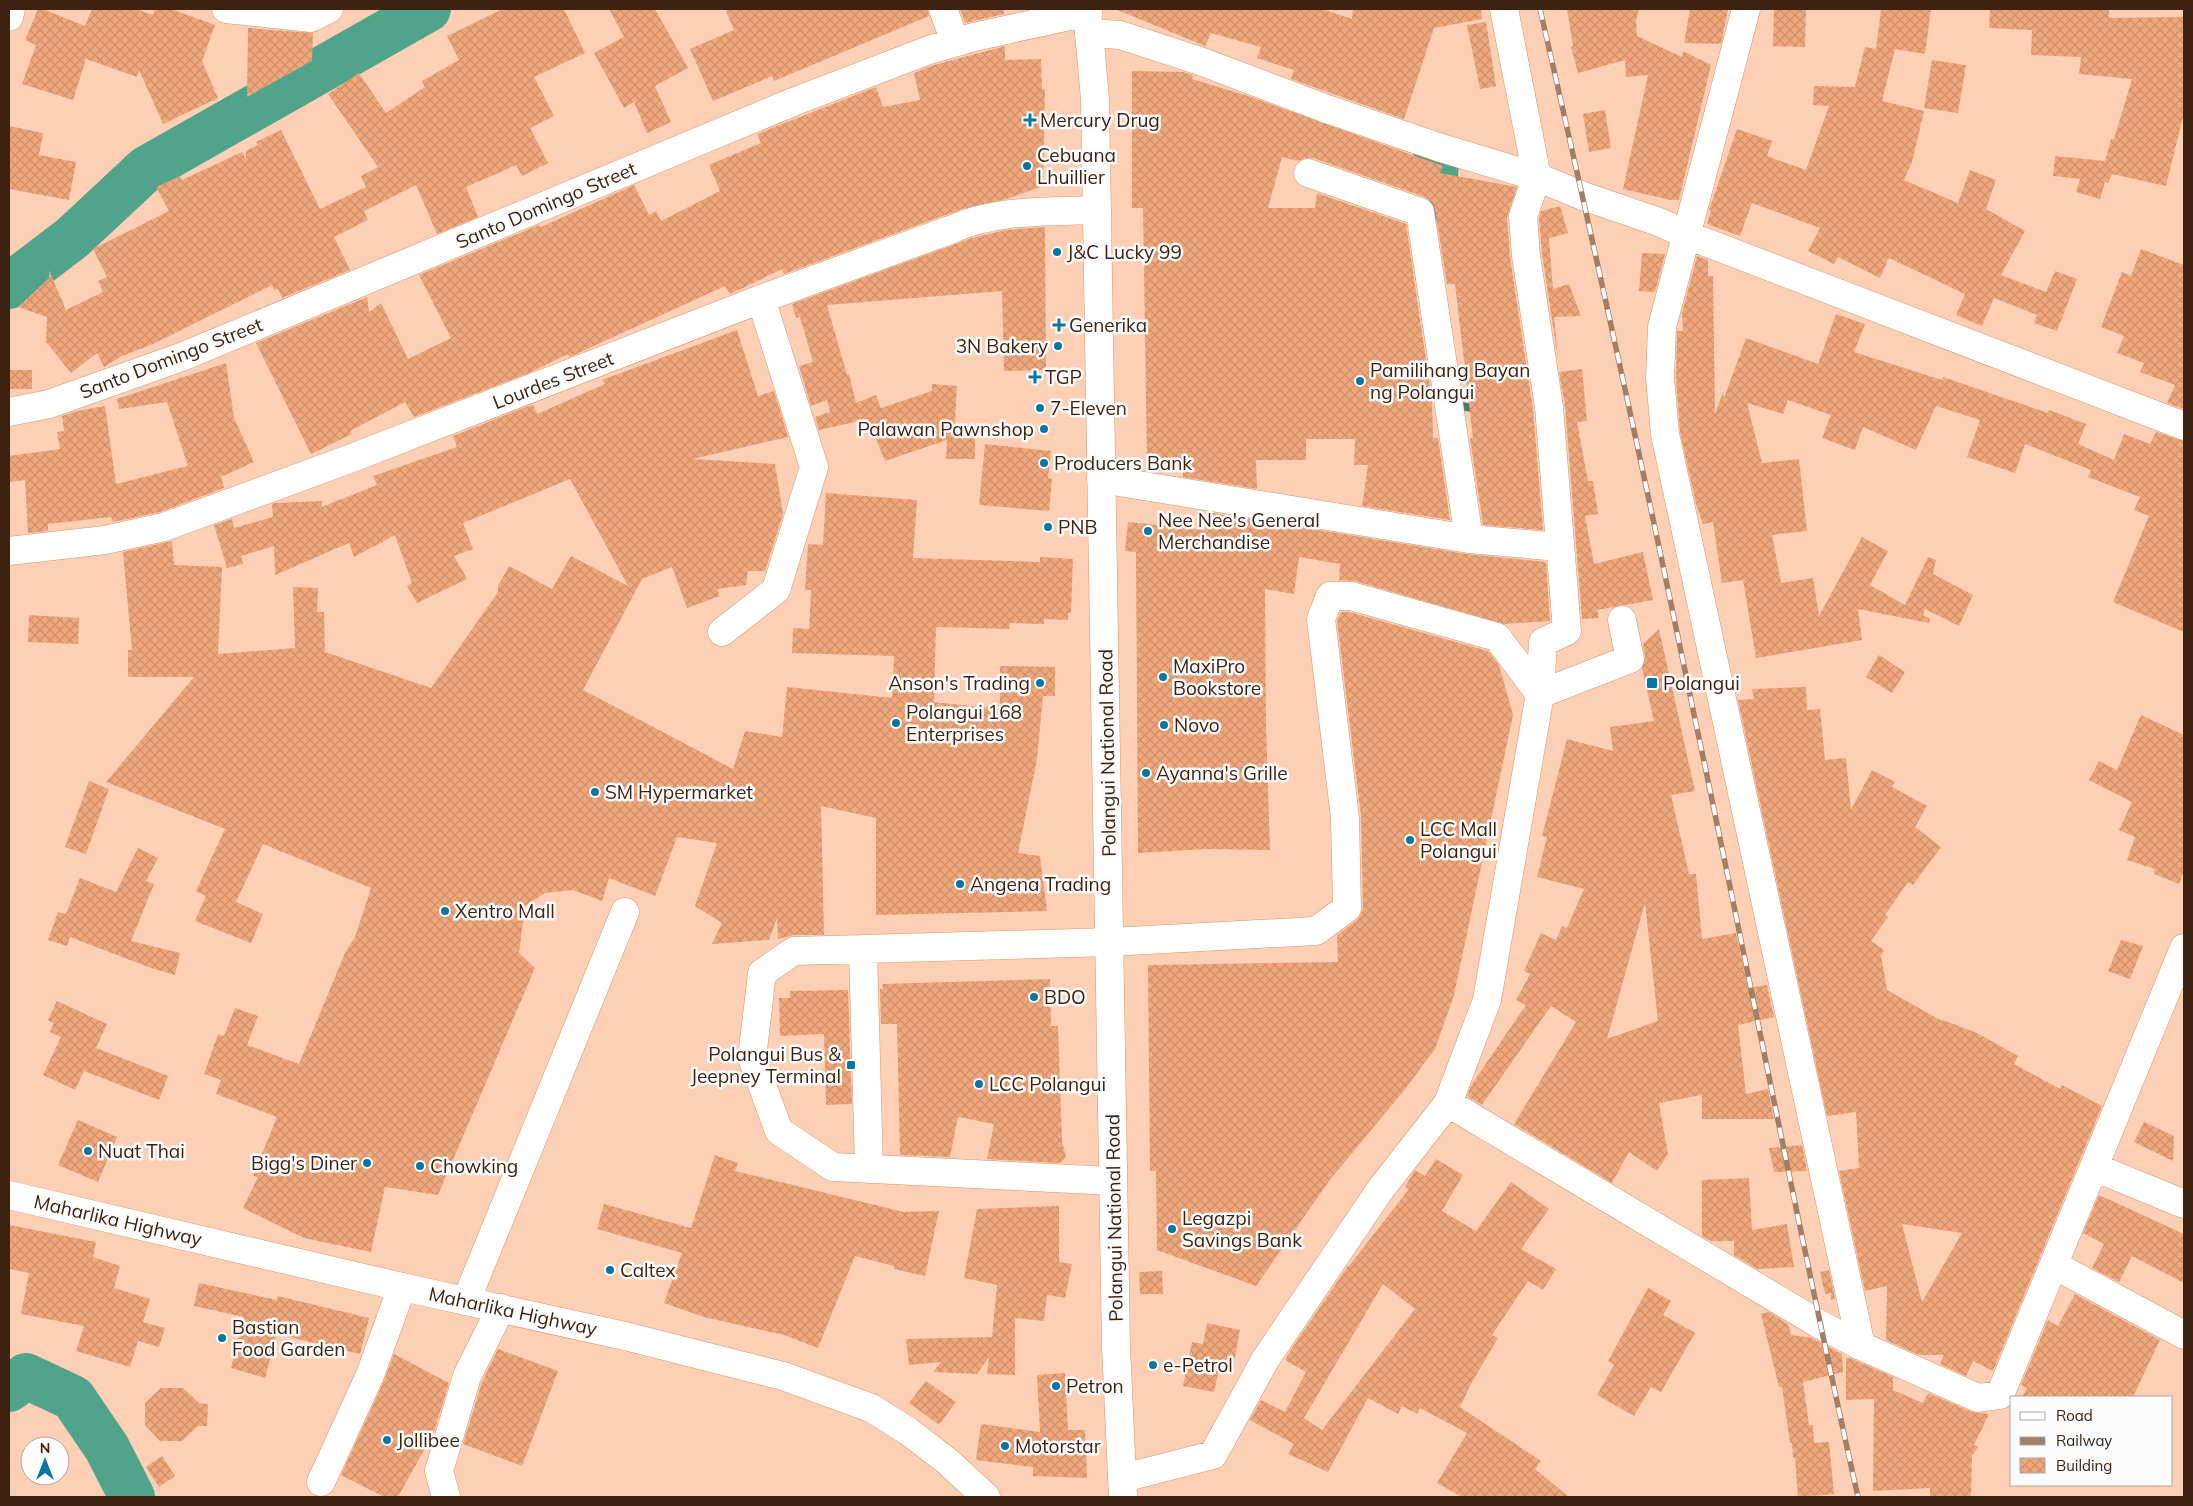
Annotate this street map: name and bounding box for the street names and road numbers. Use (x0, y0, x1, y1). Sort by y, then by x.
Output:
street label: Santo Domingo Street (452, 156, 640, 254)
street label: Santo Domingo Street (76, 312, 266, 404)
street label: Lourdes Street (489, 346, 617, 414)
street label: Polangui National Road (1093, 649, 1121, 857)
street label: Polangui National Road (1100, 1114, 1128, 1322)
street label: Maharlika Highway (32, 1189, 204, 1251)
street label: Maharlika Highway (427, 1281, 599, 1341)

